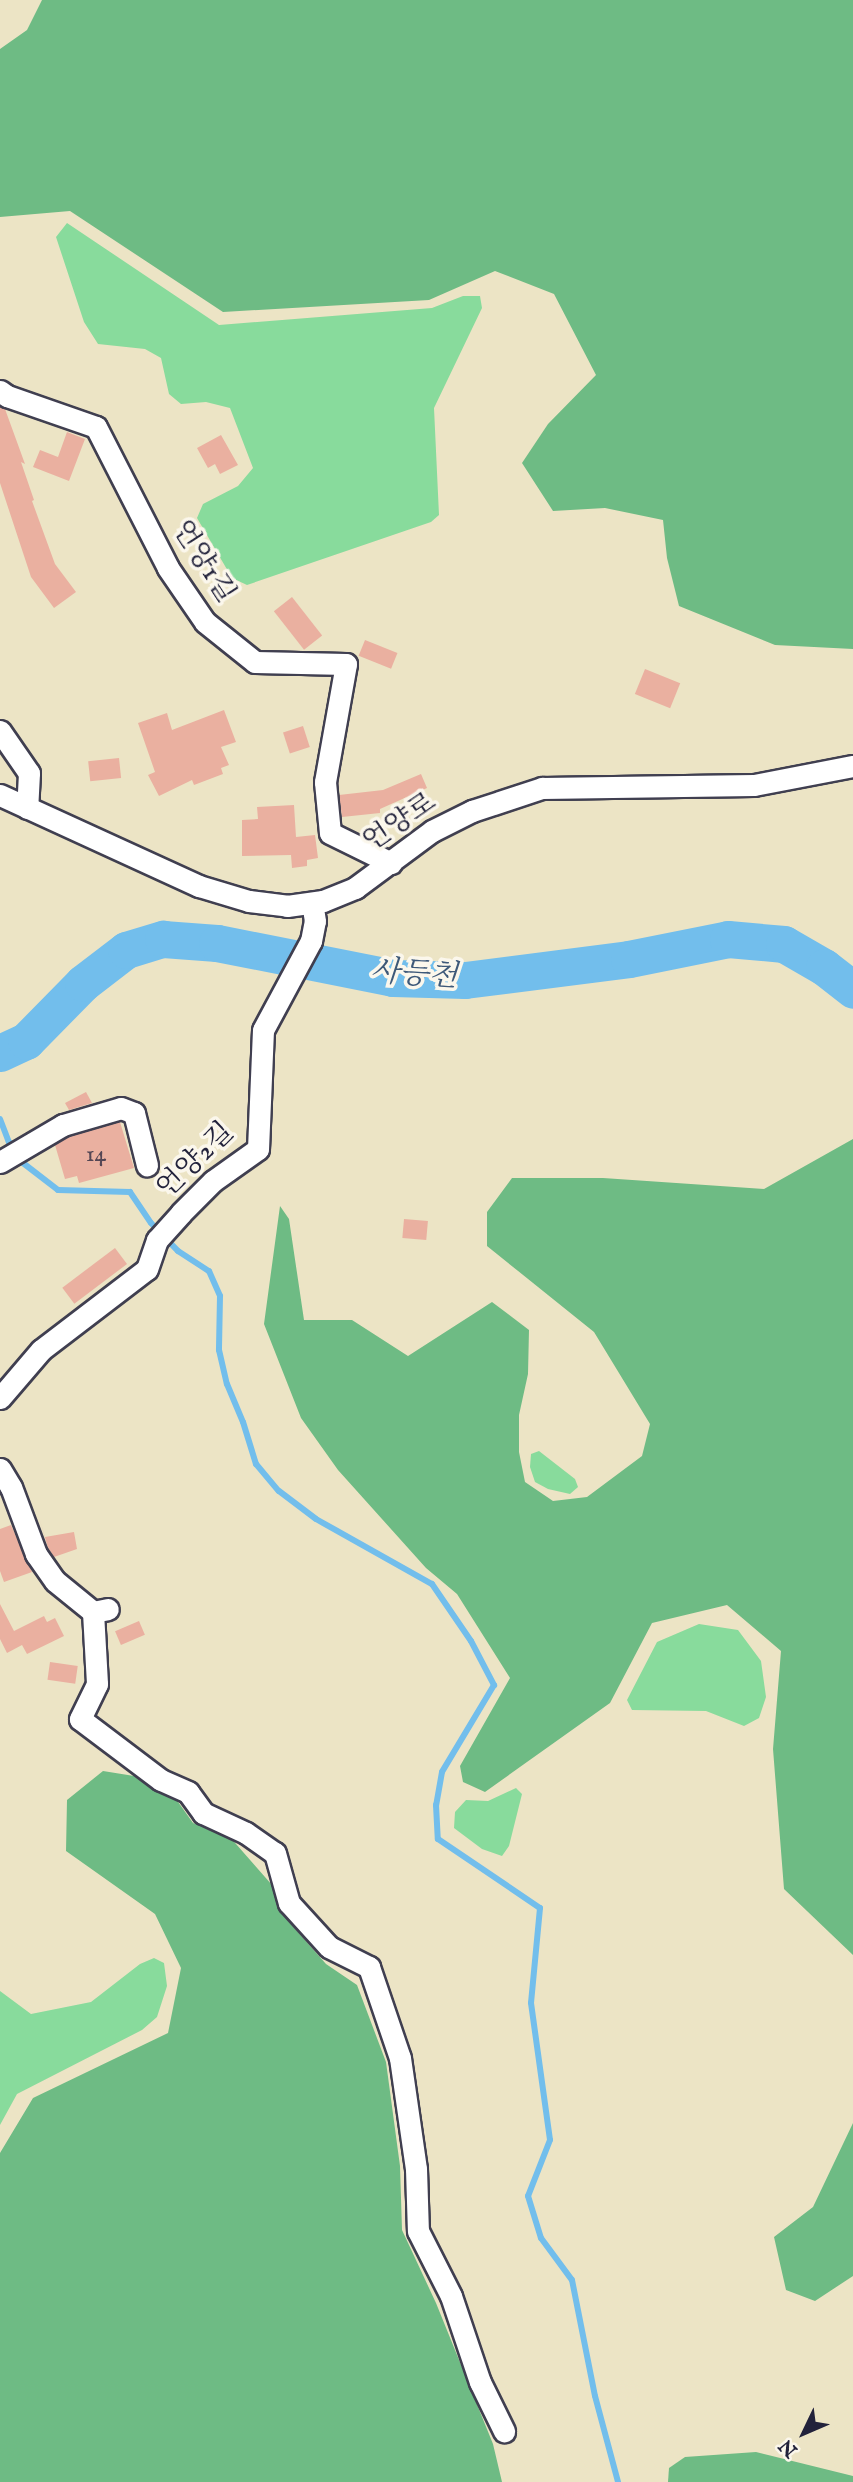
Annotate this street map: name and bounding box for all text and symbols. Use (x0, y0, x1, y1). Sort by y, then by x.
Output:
street label: 언양1길 (164, 514, 242, 610)
street label: 언양로 (357, 786, 443, 860)
water label: 사등천 (369, 954, 459, 996)
street label: 언양2길 (150, 1116, 242, 1206)
house number: 14 (86, 1141, 106, 1169)
north arrow (769, 2398, 839, 2468)
text: N (775, 2433, 803, 2462)

